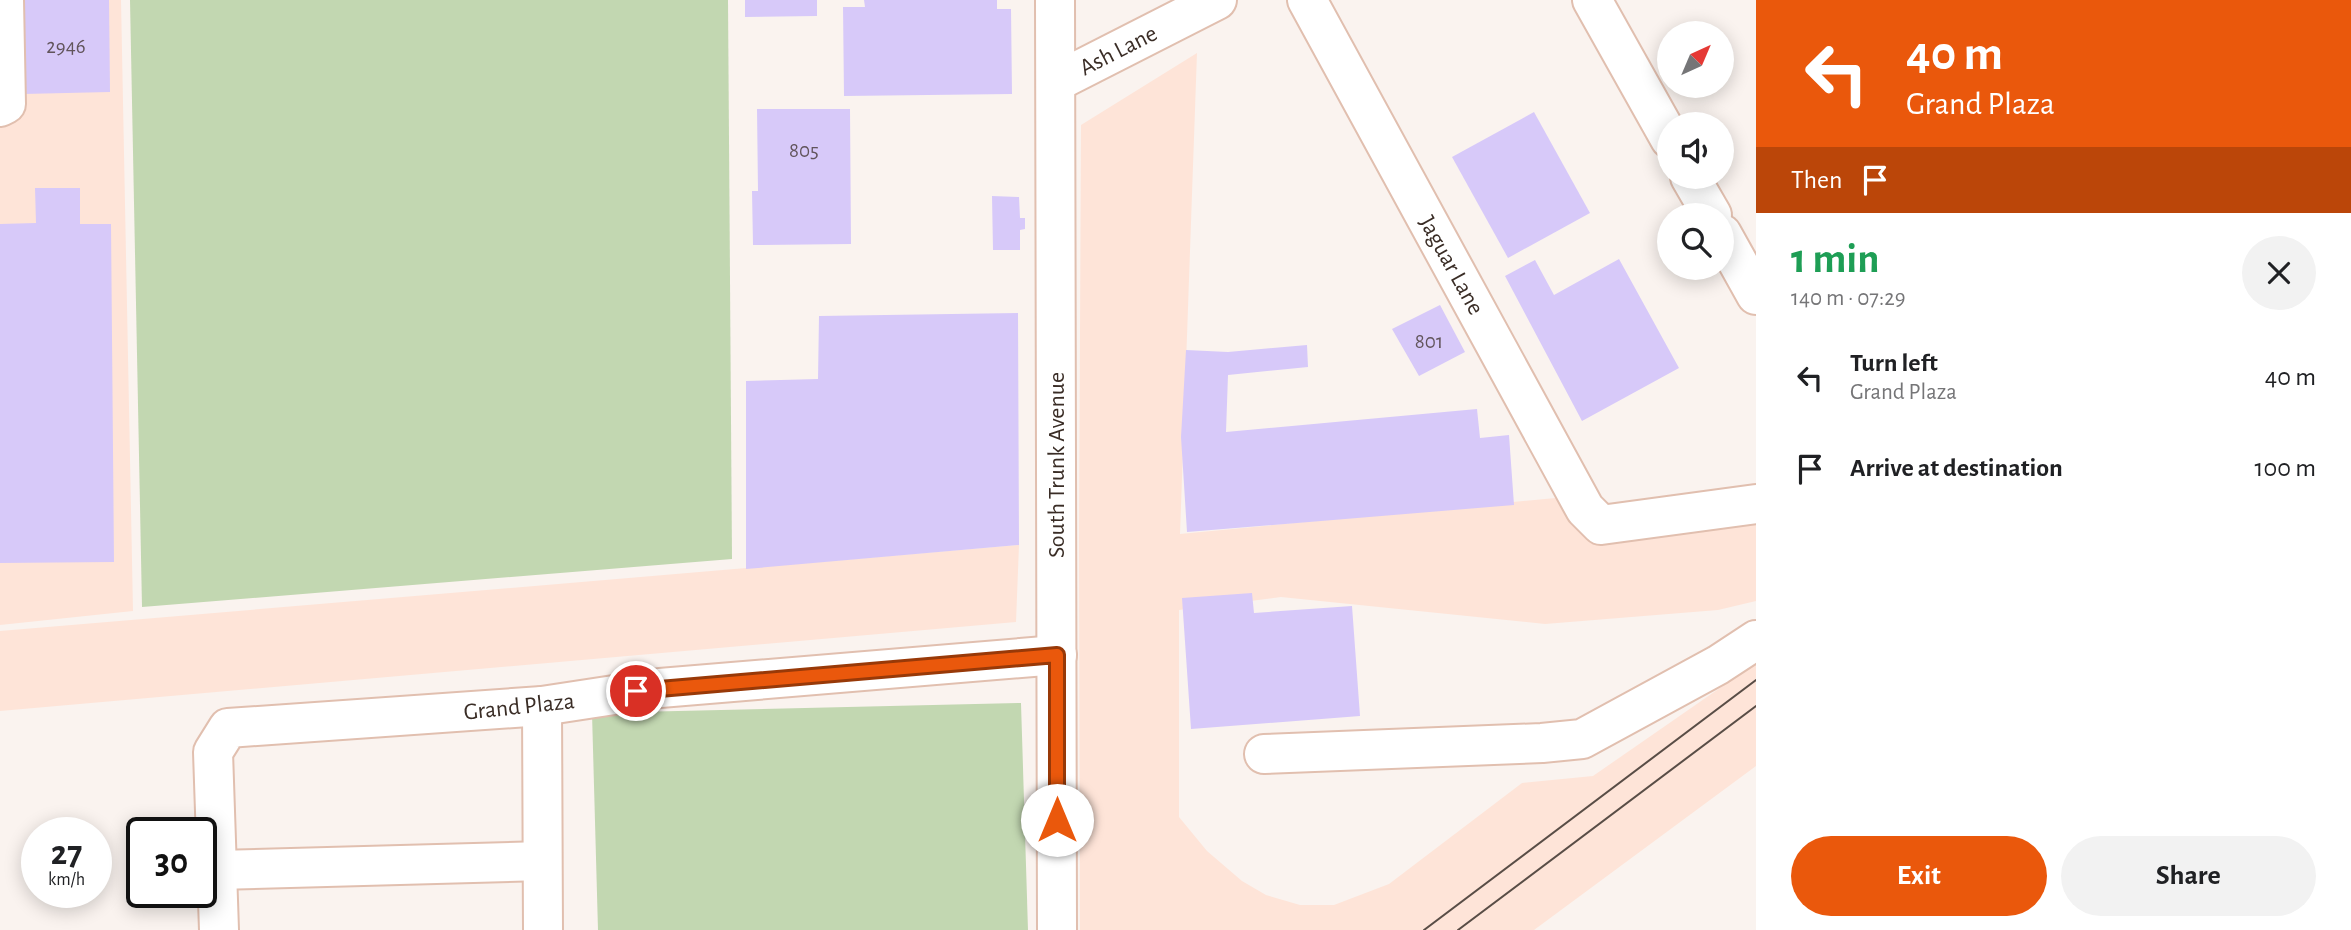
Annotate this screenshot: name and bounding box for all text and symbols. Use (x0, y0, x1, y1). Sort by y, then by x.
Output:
street label: Ash Lane (1076, 21, 1161, 81)
north arrow (1657, 21, 1734, 98)
map controls (1657, 21, 1734, 280)
icon: left (1791, 28, 1882, 119)
text: 40 m (1906, 30, 2003, 79)
house number: 2946 (46, 36, 86, 57)
text: Grand Plaza (1906, 88, 2055, 120)
button: sound (1657, 112, 1734, 189)
house number: 805 (789, 140, 819, 161)
icon: arrive (1856, 161, 1894, 199)
text: Then (1791, 167, 1842, 193)
button: search (1657, 203, 1734, 280)
street label: Jaguar Lane (1414, 212, 1488, 319)
button: close (2242, 236, 2316, 310)
text: 1 min (1791, 238, 1880, 280)
text: 140 m · 07:29 (1791, 287, 1905, 310)
house number: 801 (1415, 331, 1443, 352)
text: Turn left (1850, 350, 1938, 376)
icon: left (1791, 359, 1829, 397)
text: 40 m (2265, 364, 2316, 390)
street label: South Trunk Avenue (1045, 372, 1069, 558)
text: Grand Plaza (1850, 381, 1957, 404)
icon: arrive (1791, 450, 1829, 488)
text: Arrive at destination (1850, 455, 2063, 481)
text: 100 m (2255, 455, 2316, 481)
pin (606, 661, 666, 721)
icon: arrive (617, 672, 655, 710)
street label: Grand Plaza (462, 689, 576, 725)
position arrow (1020, 783, 1094, 857)
speed limit sign: 30 (126, 817, 217, 908)
text: 27 (51, 836, 82, 871)
button: Exit (1791, 836, 2047, 916)
button: Share (2061, 836, 2316, 916)
text: km/h (48, 871, 85, 889)

